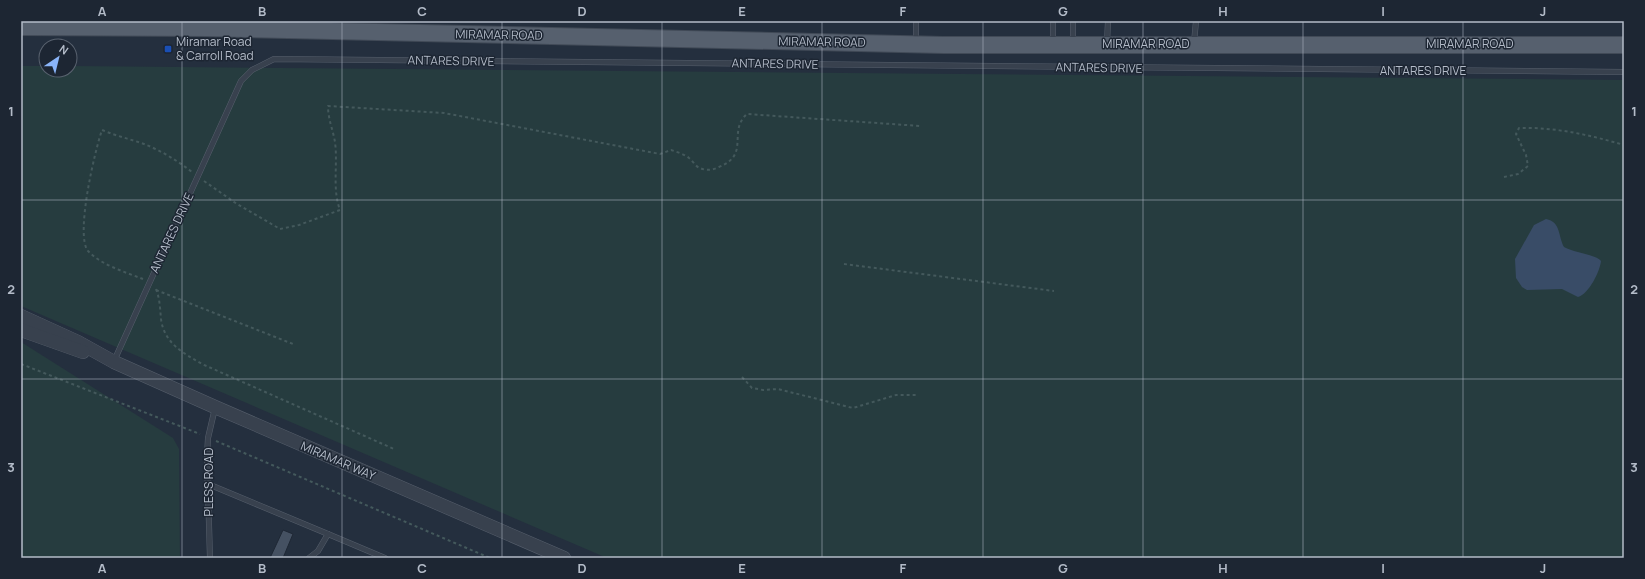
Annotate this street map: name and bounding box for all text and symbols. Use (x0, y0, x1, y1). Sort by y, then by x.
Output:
text: A (98, 2, 107, 20)
text: B (258, 2, 266, 20)
text: C (417, 2, 427, 20)
text: D (577, 2, 587, 20)
text: E (738, 2, 746, 20)
text: F (900, 2, 907, 20)
text: G (1058, 2, 1068, 20)
text: H (1218, 2, 1228, 20)
text: I (1381, 2, 1385, 20)
text: J (1540, 2, 1546, 20)
street label: MIRAMAR ROAD (455, 25, 543, 44)
street label: MIRAMAR ROAD (778, 32, 866, 51)
place label: Miramar Road & Carroll Road (176, 33, 254, 64)
street label: MIRAMAR ROAD (1102, 35, 1190, 52)
street label: MIRAMAR ROAD (1426, 35, 1514, 52)
north arrow (38, 38, 78, 78)
text: N (56, 41, 72, 58)
marker: Miramar Road & Carroll Road (163, 44, 173, 54)
street label: ANTARES DRIVE (407, 51, 495, 70)
street label: ANTARES DRIVE (731, 54, 819, 73)
street label: ANTARES DRIVE (1055, 58, 1143, 77)
street label: ANTARES DRIVE (1380, 62, 1467, 79)
text: 1 (8, 102, 14, 120)
text: 1 (1631, 102, 1637, 120)
street label: ANTARES DRIVE (146, 190, 198, 276)
text: 2 (7, 280, 15, 298)
text: 2 (1630, 280, 1638, 298)
street label: MIRAMAR WAY (298, 437, 378, 484)
street label: PLESS ROAD (200, 448, 217, 516)
text: 3 (7, 458, 15, 476)
text: 3 (1630, 458, 1638, 476)
text: A (98, 559, 107, 577)
text: B (258, 559, 266, 577)
text: C (417, 559, 427, 577)
text: D (577, 559, 587, 577)
text: E (738, 559, 746, 577)
text: F (900, 559, 907, 577)
text: G (1058, 559, 1068, 577)
text: H (1218, 559, 1228, 577)
text: I (1381, 559, 1385, 577)
text: J (1540, 559, 1546, 577)

